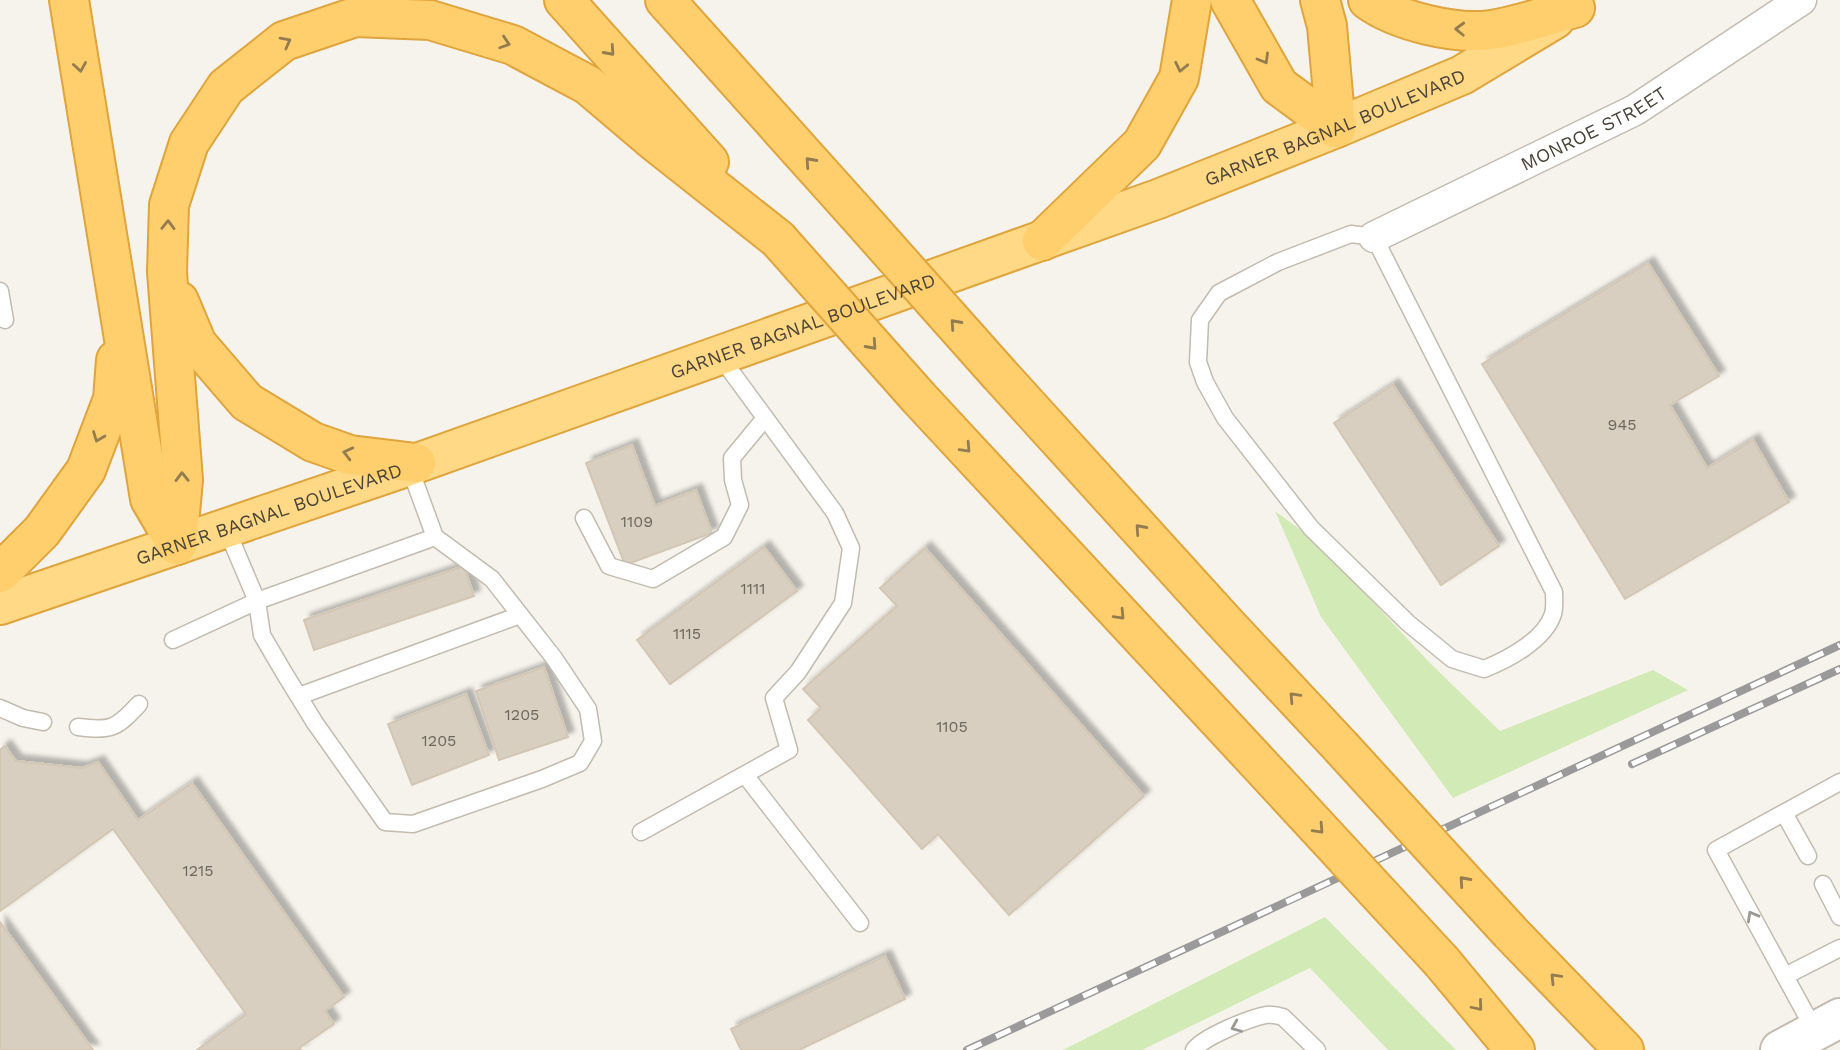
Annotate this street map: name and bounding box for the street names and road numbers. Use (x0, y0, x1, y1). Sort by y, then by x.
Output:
street label: GARNER BAGNAL BOULEVARD (1201, 63, 1469, 191)
street label: MONROE STREET (1517, 81, 1671, 175)
street label: GARNER BAGNAL BOULEVARD (667, 268, 938, 383)
street label: GARNER BAGNAL BOULEVARD (133, 458, 405, 570)

